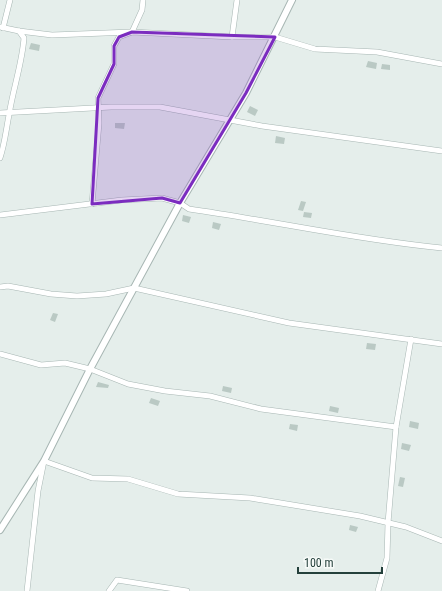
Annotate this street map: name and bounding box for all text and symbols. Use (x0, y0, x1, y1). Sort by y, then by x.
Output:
scale bar (298, 549, 382, 575)
text: 100 m (304, 556, 334, 570)

